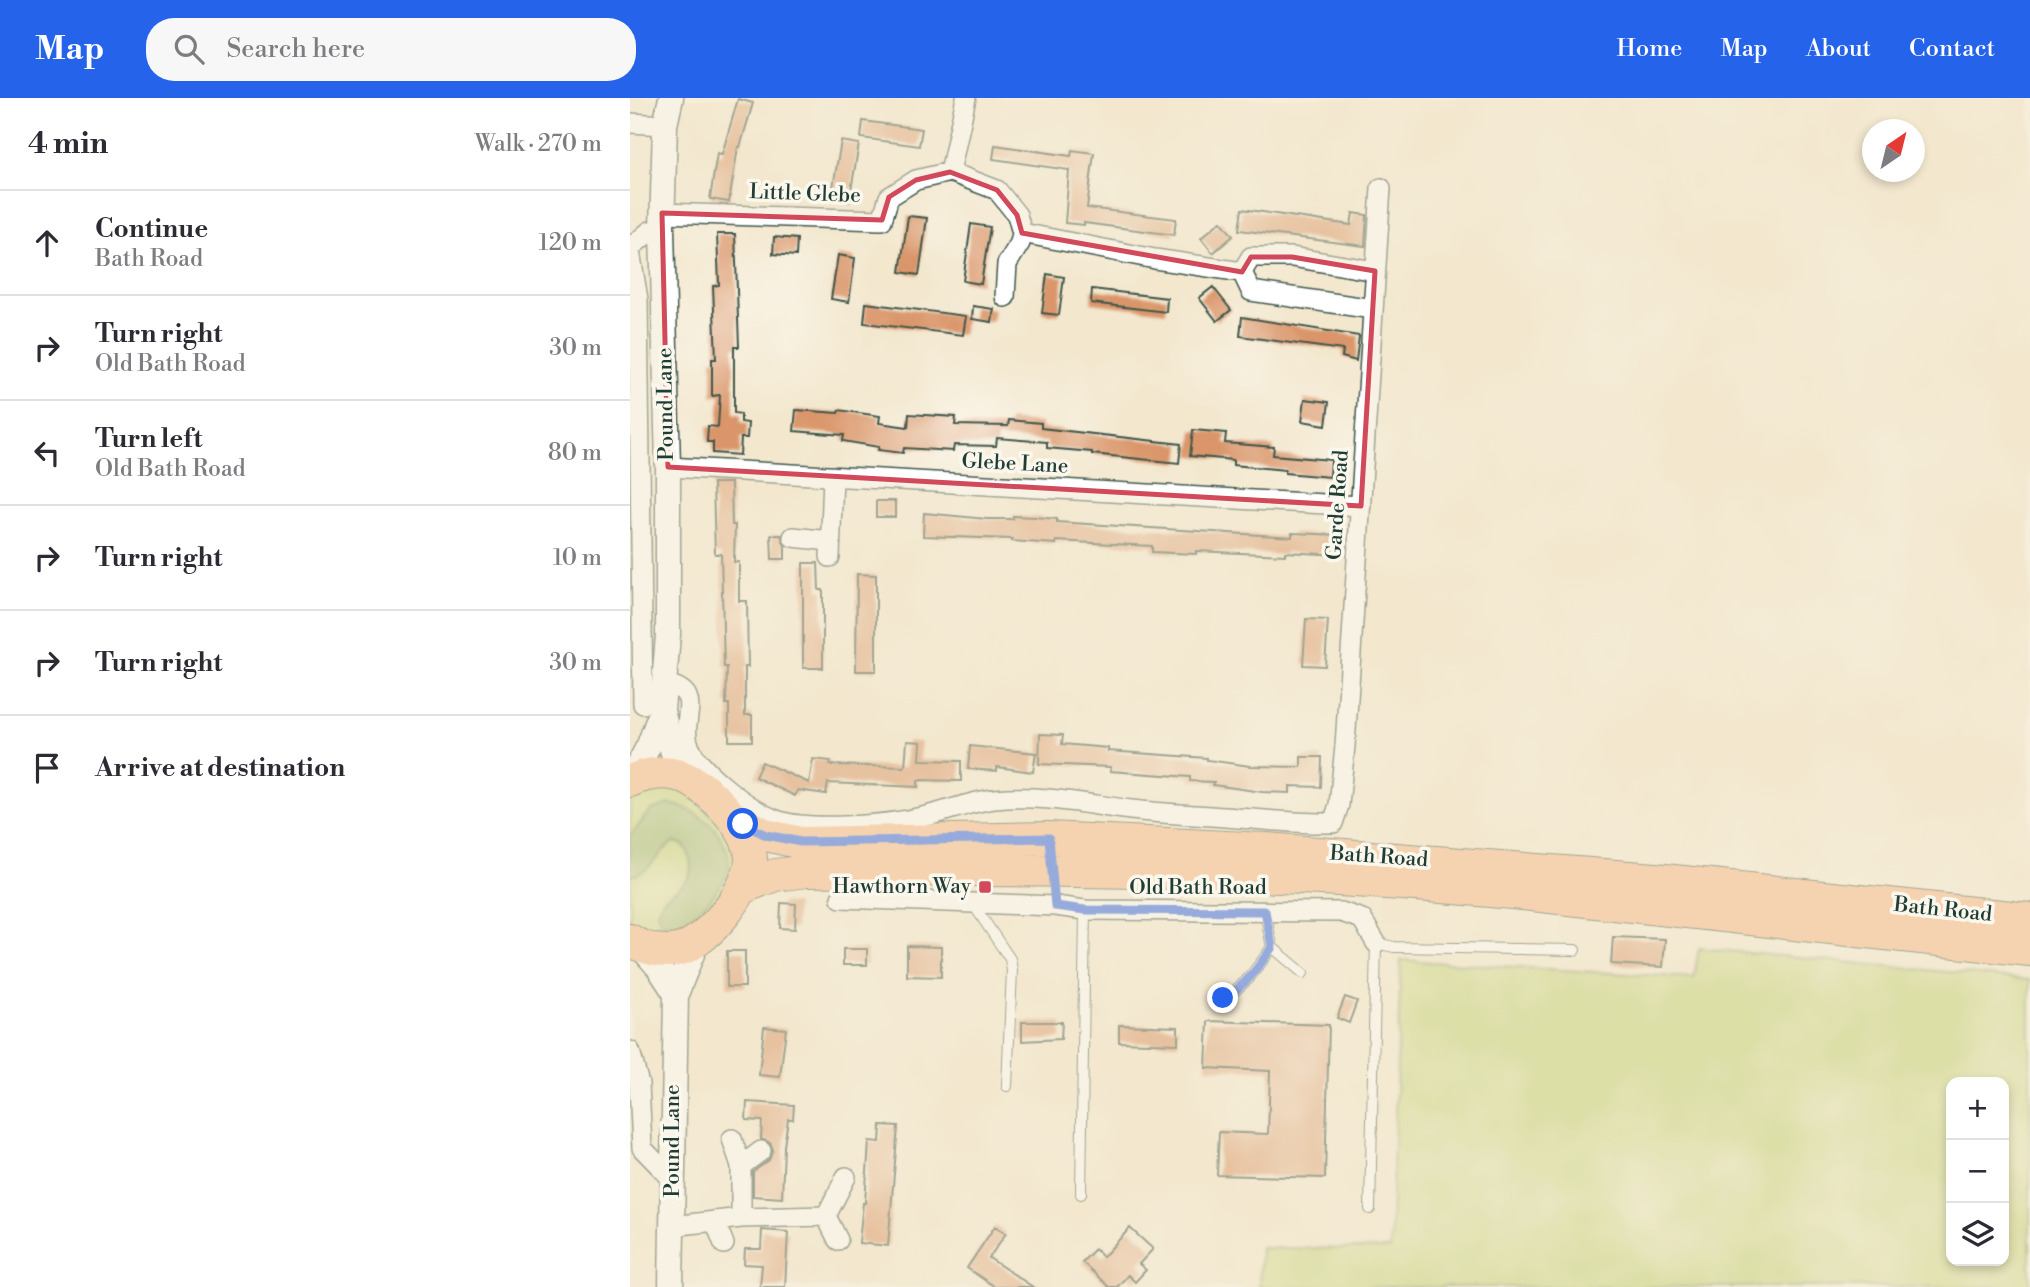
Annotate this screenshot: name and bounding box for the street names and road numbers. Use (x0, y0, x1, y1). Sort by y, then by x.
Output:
street label: Little Glebe (749, 179, 861, 209)
street label: Pound Lane (652, 347, 680, 461)
street label: Glebe Lane (961, 448, 1069, 480)
street label: Garde Road (1321, 449, 1355, 561)
street label: Bath Road (1328, 841, 1429, 873)
street label: Old Bath Road (1129, 875, 1267, 901)
street label: Bath Road (1892, 892, 1993, 928)
street label: Pound Lane (660, 1084, 686, 1198)

